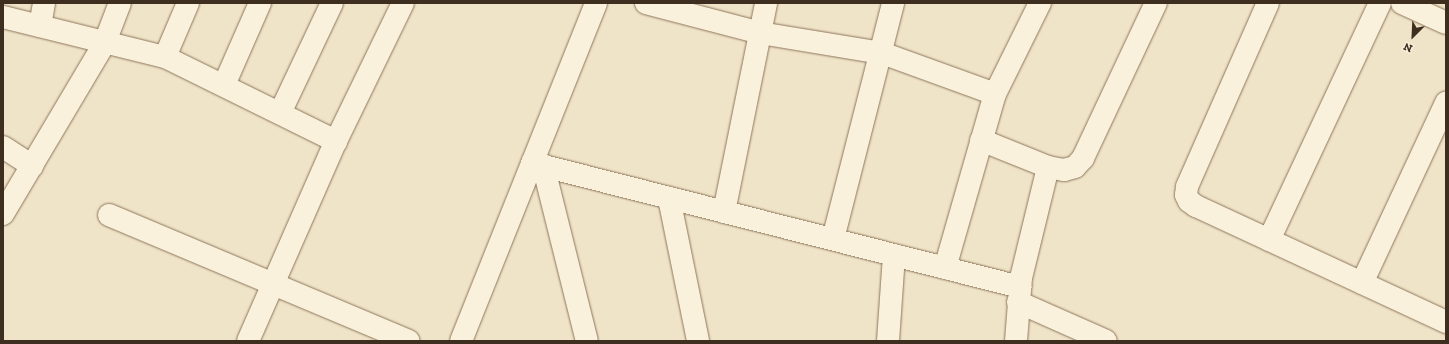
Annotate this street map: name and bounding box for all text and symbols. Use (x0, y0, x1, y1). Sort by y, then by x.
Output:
north arrow (1393, 16, 1433, 56)
text: N (1401, 40, 1414, 55)

